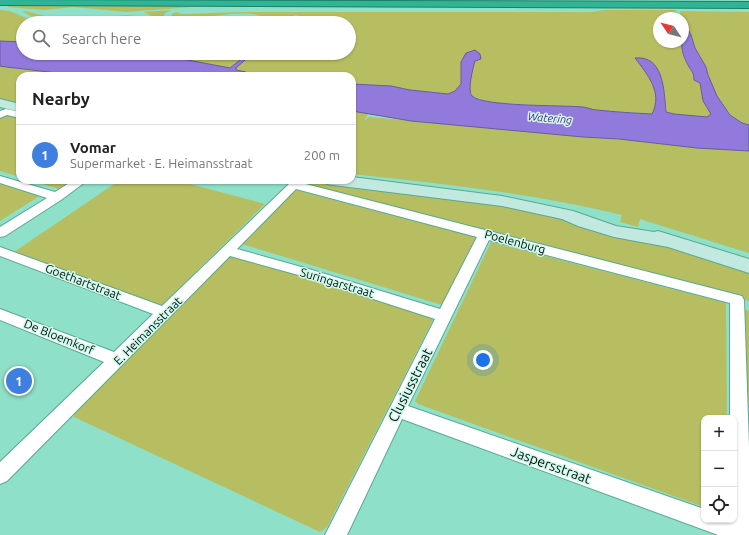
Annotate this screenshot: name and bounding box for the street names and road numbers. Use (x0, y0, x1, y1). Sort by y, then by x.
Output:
street label: Poelenburg (483, 227, 547, 256)
street label: Goethartstraat (43, 261, 123, 302)
street label: Suringarstraat (299, 265, 376, 300)
street label: E. Heimansstraat (111, 294, 184, 367)
street label: De Bloemkorf (22, 317, 97, 357)
street label: Clusiusstraat (385, 345, 436, 425)
street label: Jaspersstraat (509, 443, 594, 487)

